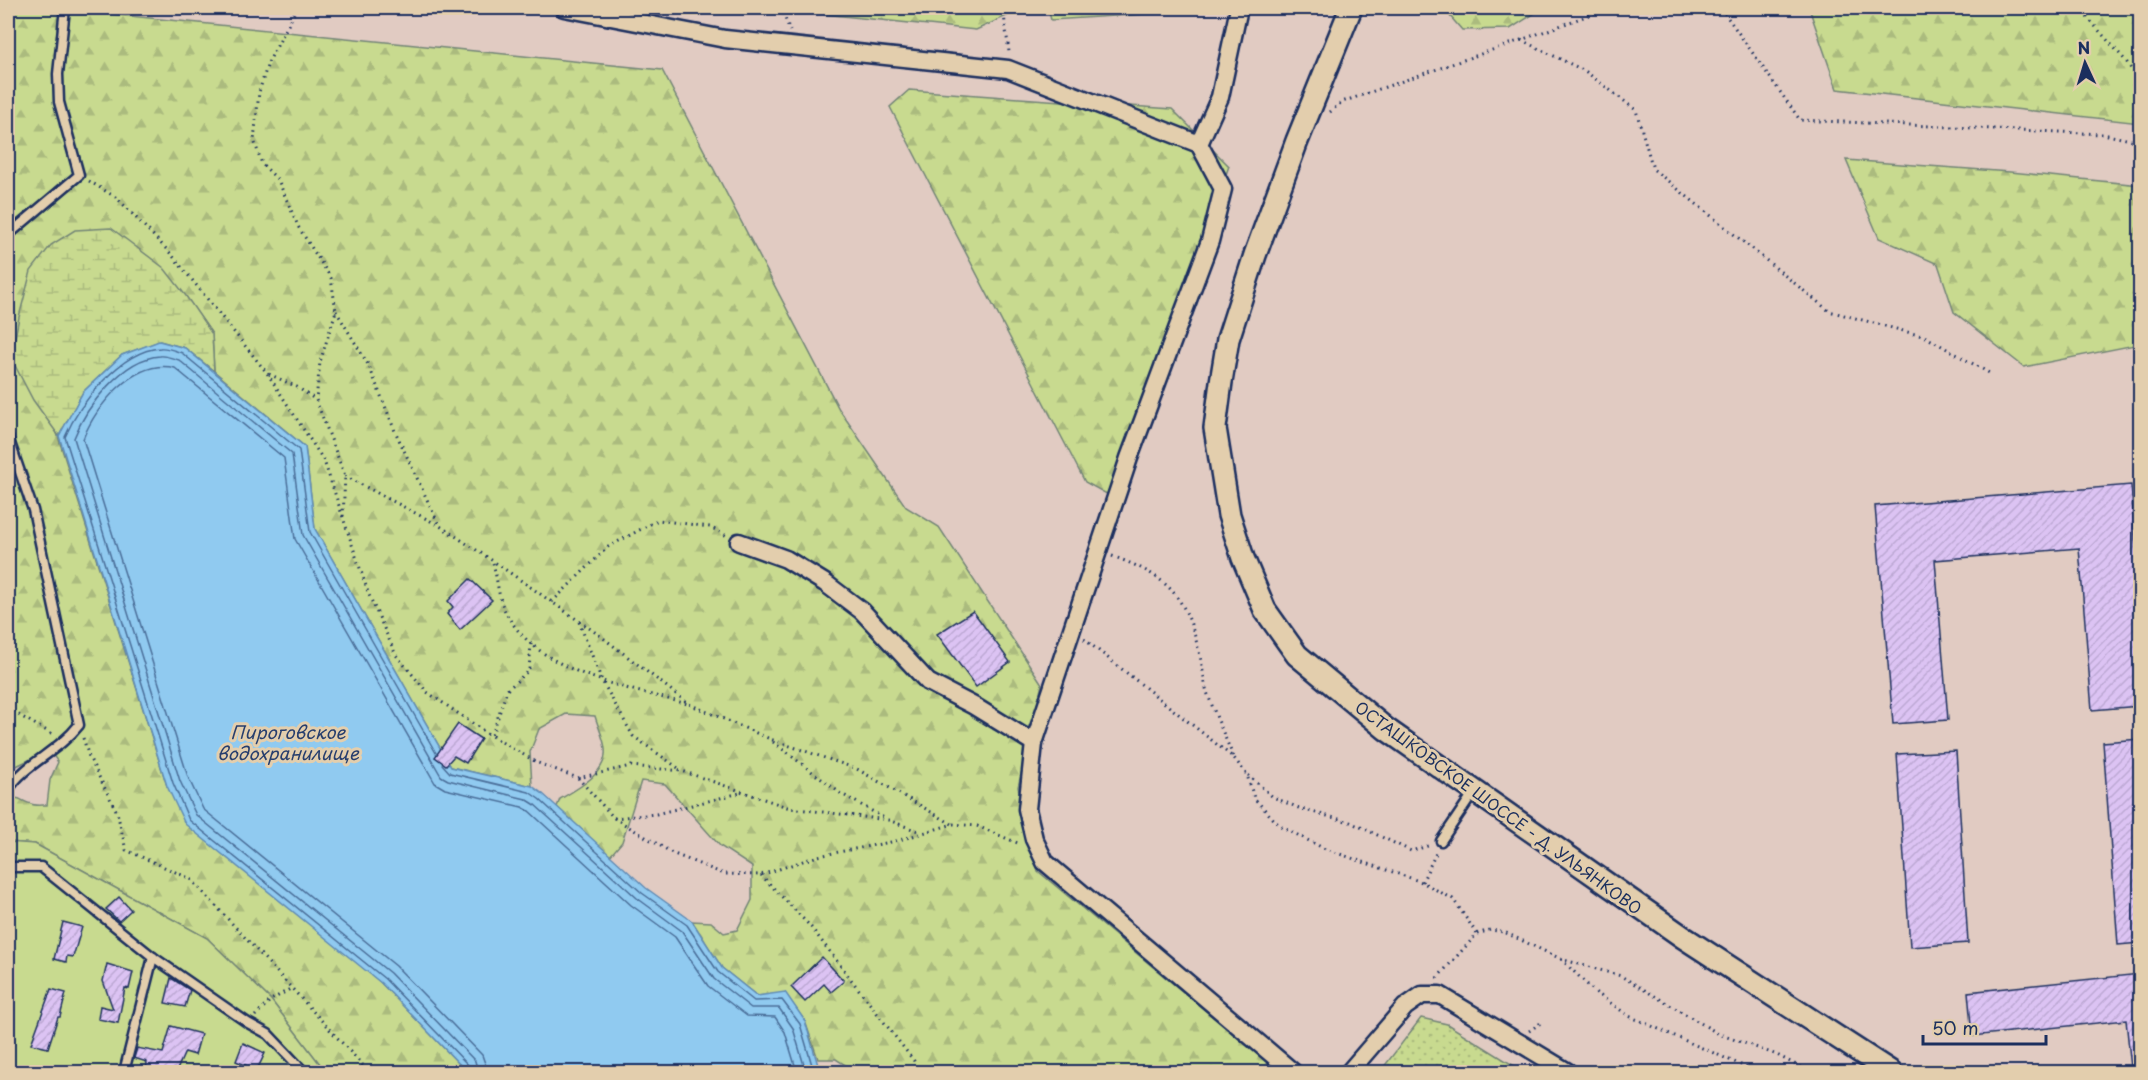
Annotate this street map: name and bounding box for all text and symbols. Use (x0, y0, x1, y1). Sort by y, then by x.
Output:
north arrow (2055, 33, 2115, 93)
text: N (2077, 35, 2091, 59)
street label: ОСТАШКОВСКОЕ ШОССЕ - Д. УЛЬЯНКОВО (1351, 695, 1647, 919)
water label: Пироговское водохранилище (217, 718, 360, 766)
scale bar (1923, 1008, 2046, 1046)
text: 50 m (1932, 1014, 1979, 1041)

